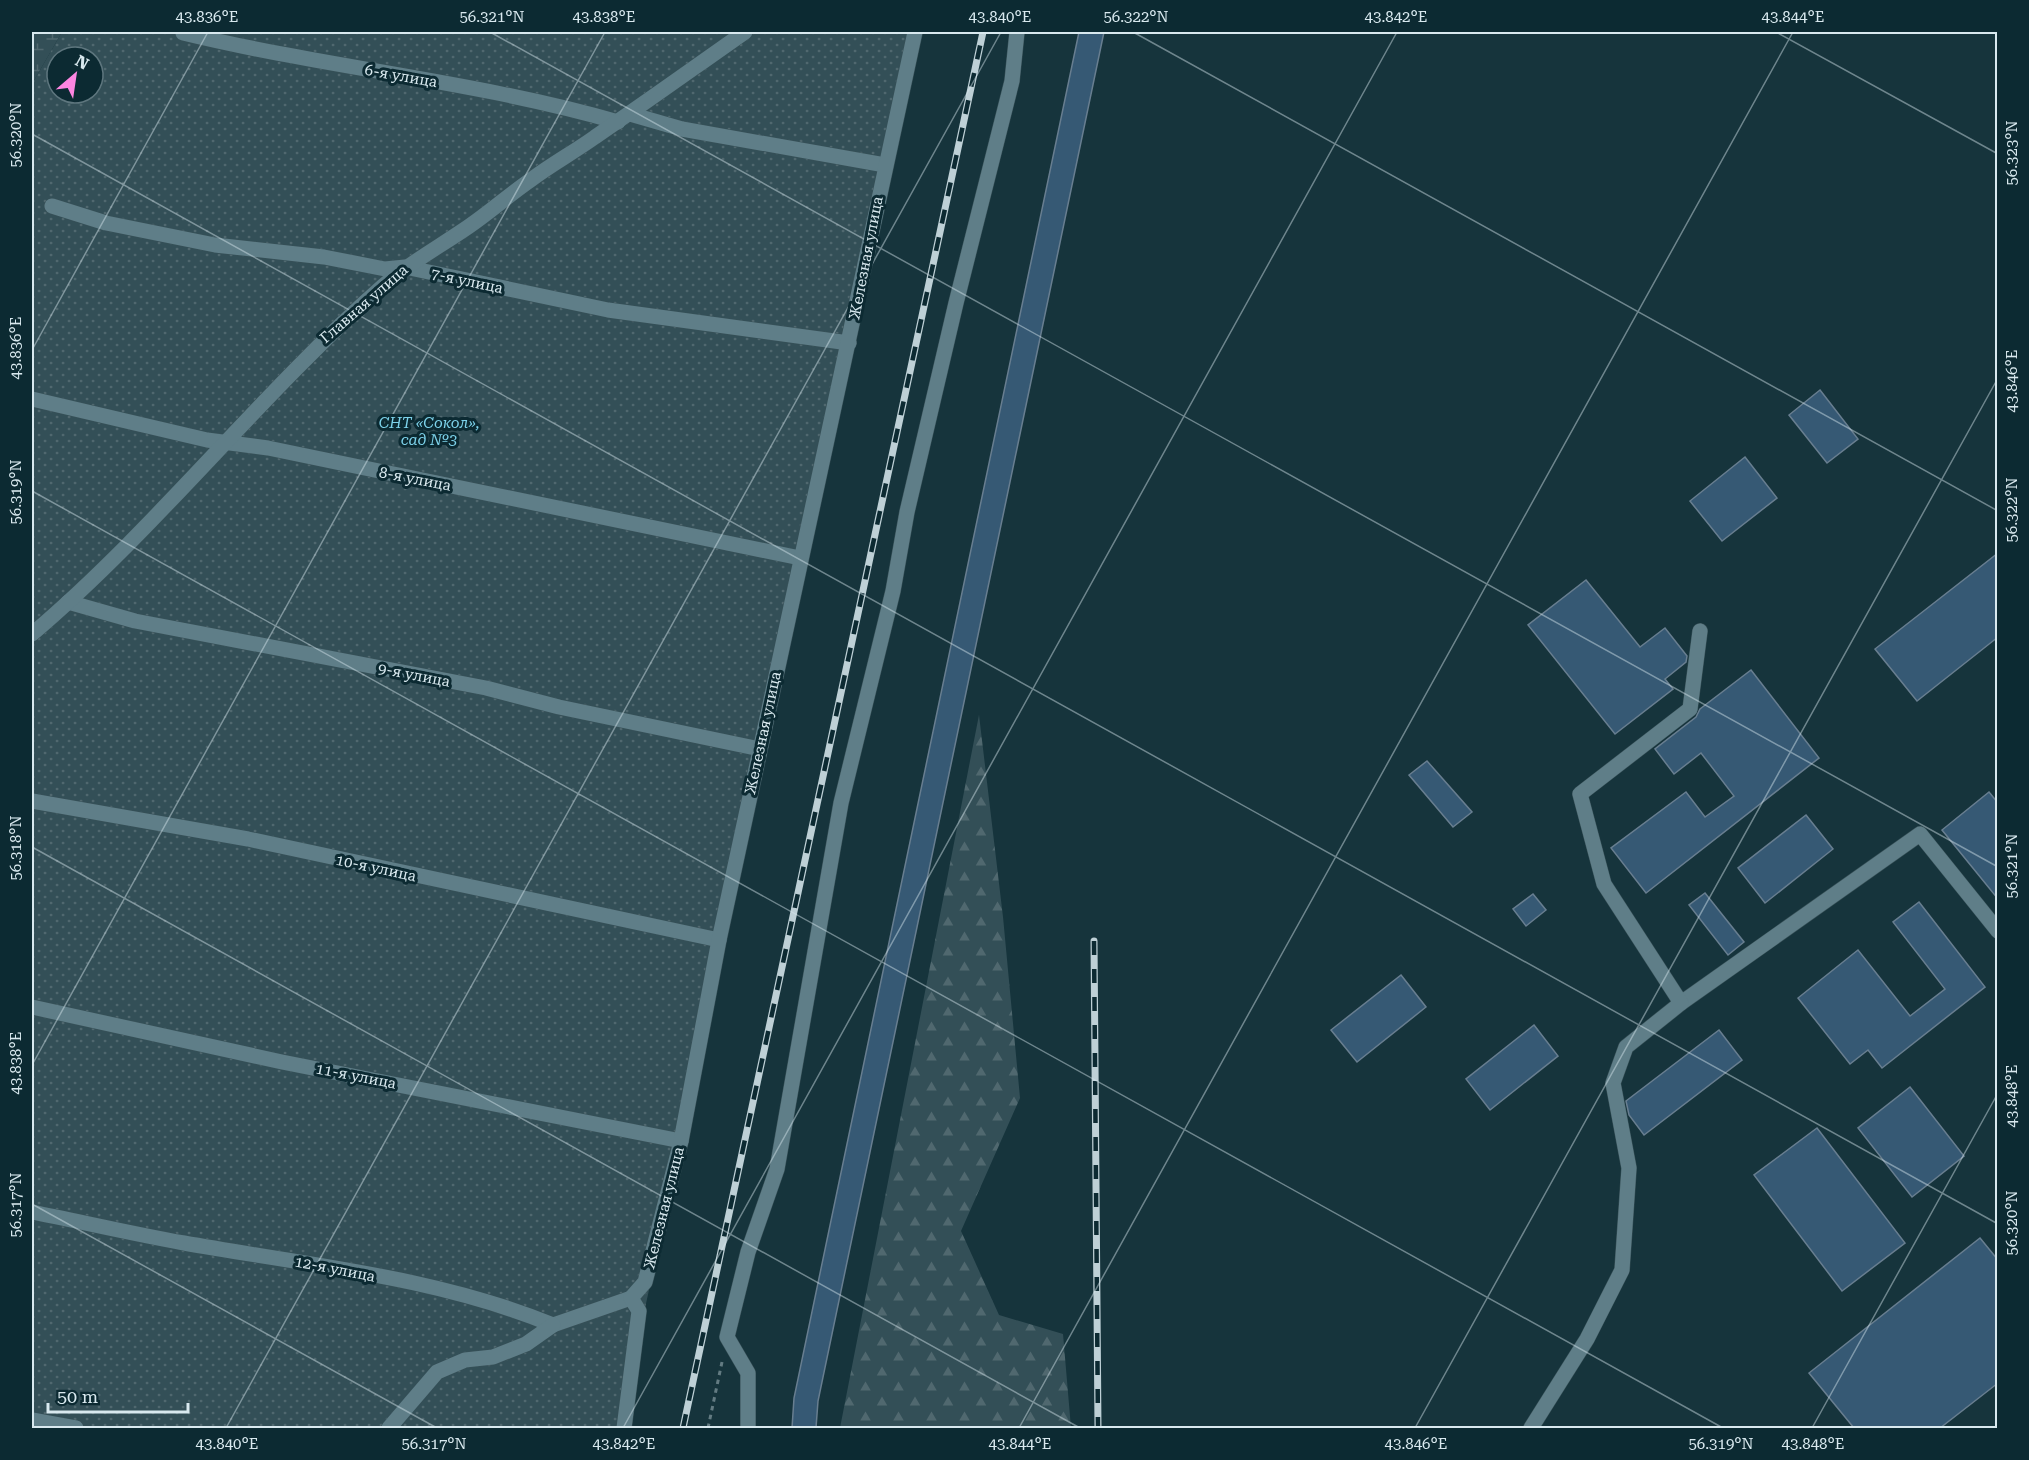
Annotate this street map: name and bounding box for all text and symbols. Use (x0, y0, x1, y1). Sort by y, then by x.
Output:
text: 43.836°E (176, 8, 238, 26)
text: 56.321°N (459, 8, 525, 26)
text: 43.838°E (573, 8, 635, 26)
text: 43.840°E (969, 8, 1031, 26)
text: 56.322°N (1103, 8, 1169, 26)
text: 43.842°E (1365, 8, 1427, 26)
text: 43.844°E (1762, 8, 1824, 26)
north arrow (45, 45, 105, 105)
text: N (72, 51, 92, 74)
street label: 6-я улица (363, 61, 439, 91)
text: 56.320°N (7, 102, 25, 168)
text: 56.323°N (2003, 120, 2021, 186)
street label: Железная улица (845, 195, 887, 321)
street label: Главная улица (316, 261, 412, 347)
street label: 7-я улица (429, 265, 505, 297)
text: 43.836°E (7, 317, 25, 379)
text: 43.846°E (2003, 350, 2021, 412)
park label: СНТ «Сокол», сад №3 (379, 414, 479, 449)
text: 56.319°N (7, 459, 25, 525)
street label: 8-я улица (377, 463, 453, 495)
text: 56.322°N (2003, 477, 2021, 543)
street label: 9-я улица (376, 659, 452, 691)
street label: Железная улица (741, 670, 785, 796)
text: 56.318°N (7, 815, 25, 881)
text: 56.321°N (2003, 833, 2021, 899)
street label: 10-я улица (334, 851, 418, 885)
text: 43.838°E (7, 1032, 25, 1094)
street label: 11-я улица (314, 1059, 398, 1093)
text: 43.848°E (2003, 1065, 2021, 1127)
street label: Железная улица (640, 1145, 688, 1271)
text: 56.317°N (7, 1172, 25, 1238)
text: 56.320°N (2003, 1190, 2021, 1256)
street label: 12-я улица (293, 1252, 377, 1286)
scale bar (48, 1376, 188, 1414)
text: 50 m (57, 1386, 98, 1407)
text: 43.840°E (196, 1435, 258, 1453)
text: 56.317°N (401, 1435, 467, 1453)
text: 43.842°E (593, 1435, 655, 1453)
text: 43.844°E (989, 1435, 1051, 1453)
text: 43.846°E (1385, 1435, 1447, 1453)
text: 56.319°N (1688, 1435, 1754, 1453)
text: 43.848°E (1782, 1435, 1844, 1453)

